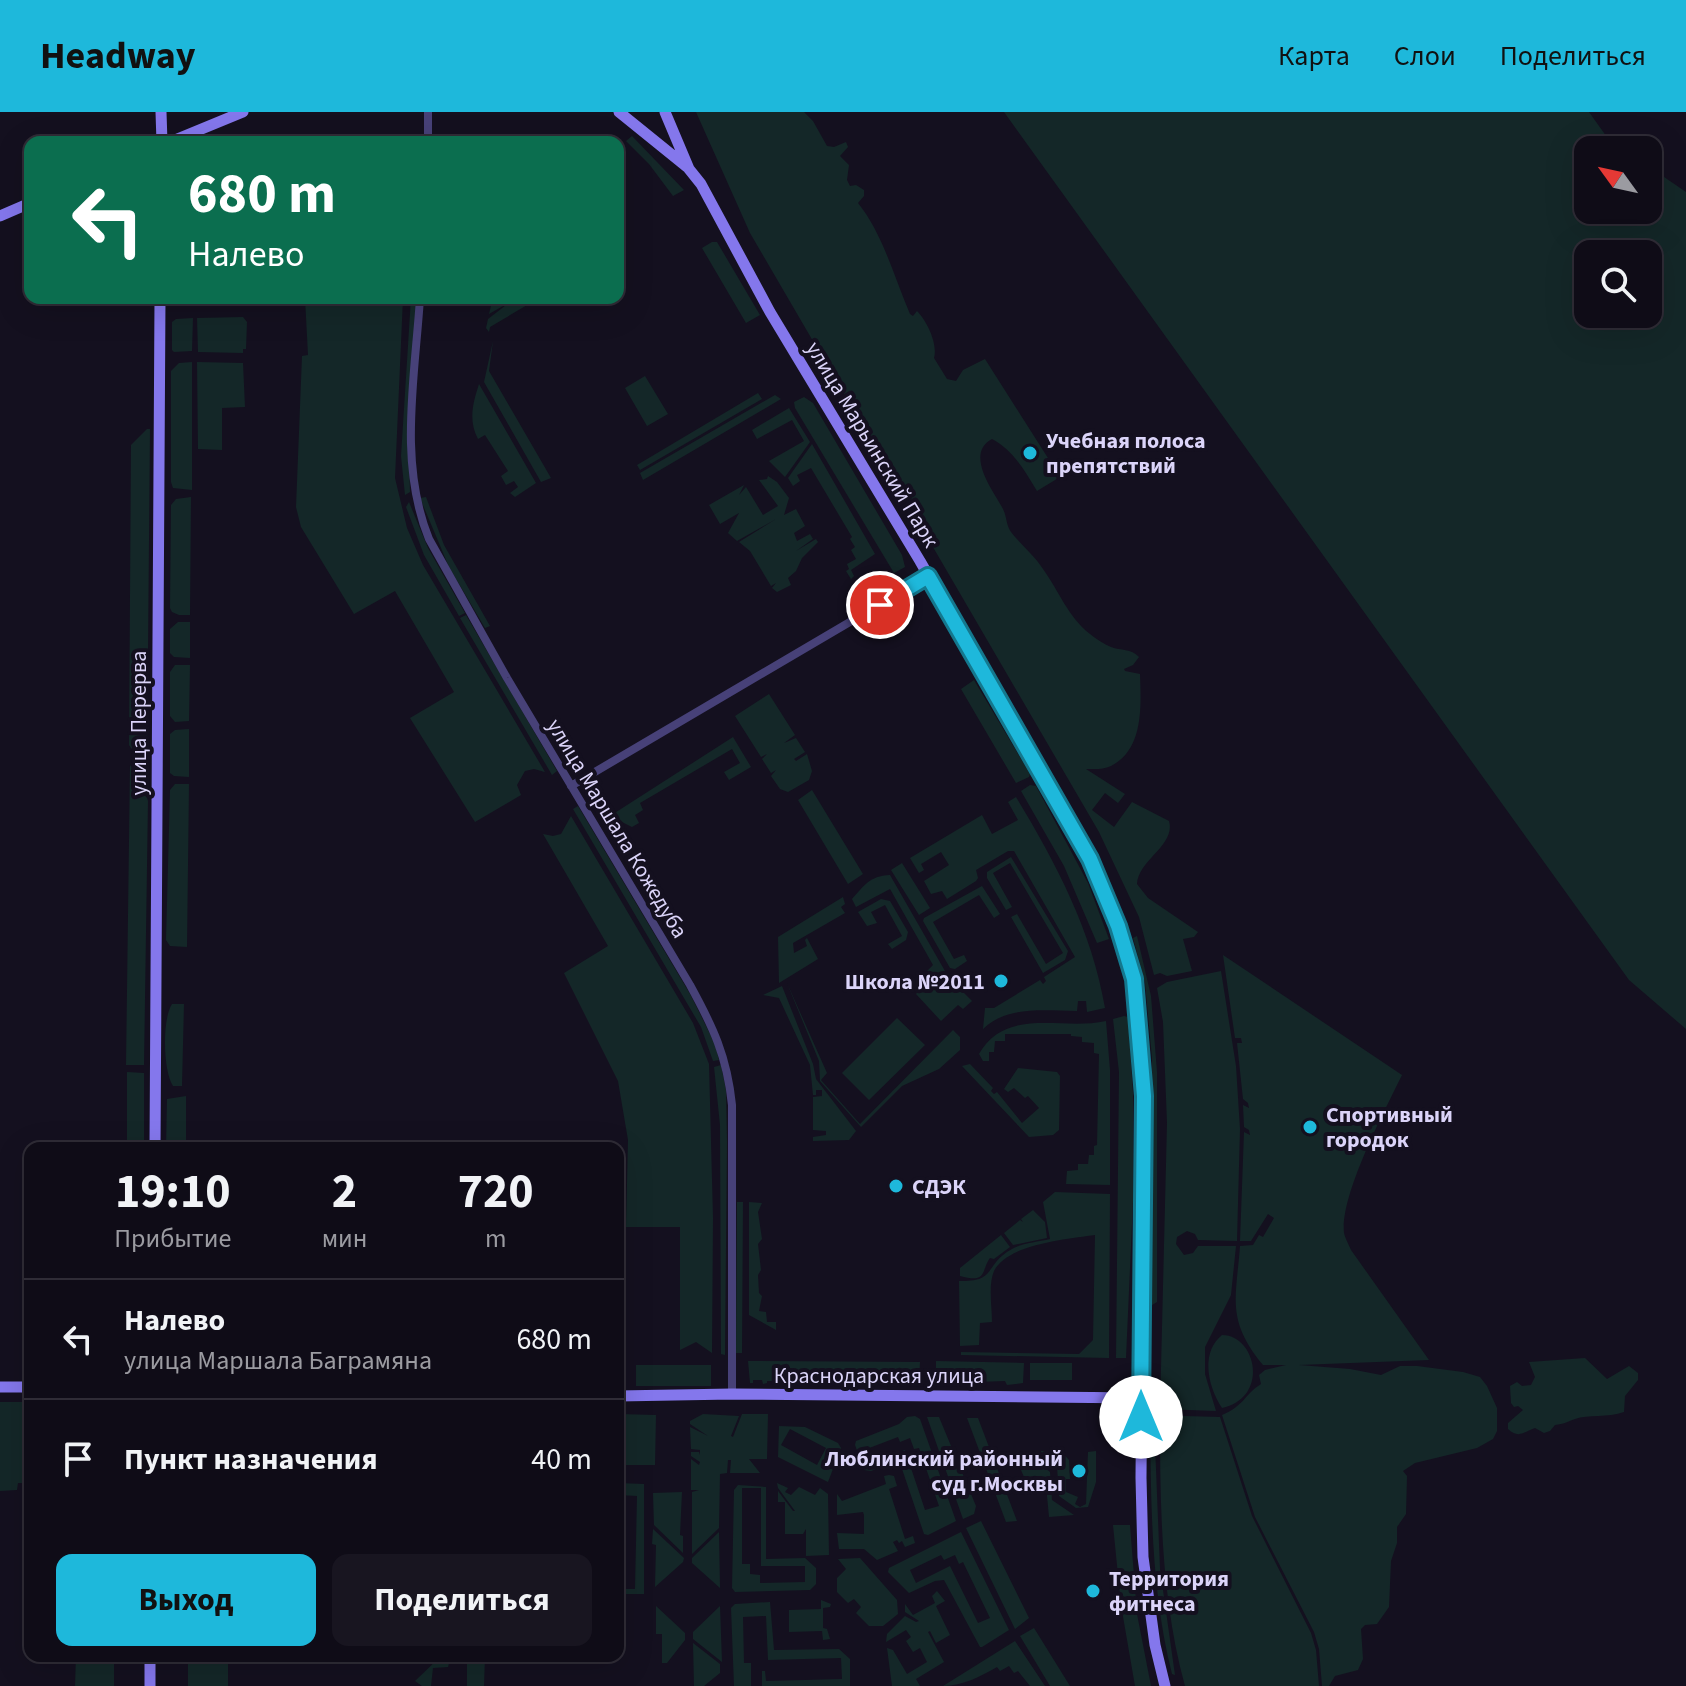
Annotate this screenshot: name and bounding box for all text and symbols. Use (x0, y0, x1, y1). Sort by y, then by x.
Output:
text: Headway (40, 29, 196, 83)
text: Карта (1278, 36, 1350, 76)
text: Слои (1394, 36, 1456, 76)
text: Поделиться (1500, 36, 1646, 76)
north arrow (1574, 136, 1662, 224)
map controls (1574, 136, 1662, 328)
text: 680 m (188, 155, 336, 234)
icon: left (56, 168, 160, 272)
text: Налево (188, 229, 304, 280)
button: search (1574, 240, 1662, 328)
street label: улица Марьинский Парк (798, 335, 947, 554)
place label: Учебная полоса препятствий (1046, 425, 1206, 482)
marker: Учебная полоса препятствий (1021, 444, 1039, 462)
pin (846, 571, 914, 639)
icon: arrive (858, 583, 902, 627)
street label: улица Перерва (123, 651, 155, 795)
street label: улица Маршала Кожедуба (539, 713, 696, 944)
place label: Школа №2011 (845, 966, 985, 998)
marker: Школа №2011 (992, 972, 1010, 990)
place label: Спортивный городок (1326, 1099, 1453, 1156)
marker: Спортивный городок (1301, 1118, 1319, 1136)
text: 19:10 (115, 1158, 231, 1226)
text: 2 (332, 1158, 357, 1226)
text: 720 (458, 1158, 534, 1226)
place label: СДЭК (912, 1171, 966, 1203)
marker: СДЭК (887, 1177, 905, 1195)
text: Прибытие (114, 1220, 231, 1257)
text: мин (322, 1220, 367, 1257)
text: m (485, 1220, 506, 1257)
text: Налево (124, 1299, 225, 1342)
icon: left (56, 1317, 100, 1361)
text: 680 m (516, 1318, 592, 1361)
text: улица Маршала Баграмяна (124, 1342, 432, 1379)
street label: Краснодарская улица (774, 1360, 984, 1392)
position arrow (1099, 1375, 1183, 1459)
icon: arrive (56, 1437, 100, 1481)
text: Пункт назначения (124, 1438, 378, 1481)
text: 40 m (531, 1438, 592, 1481)
place label: Люблинский районный суд г.Москвы (824, 1443, 1063, 1500)
marker: Люблинский районный суд г.Москвы (1070, 1462, 1088, 1480)
button: Выход (56, 1554, 316, 1646)
button: Поделиться (332, 1554, 592, 1646)
place label: Территория фитнеса (1109, 1563, 1229, 1620)
marker: Территория фитнеса (1084, 1582, 1102, 1600)

